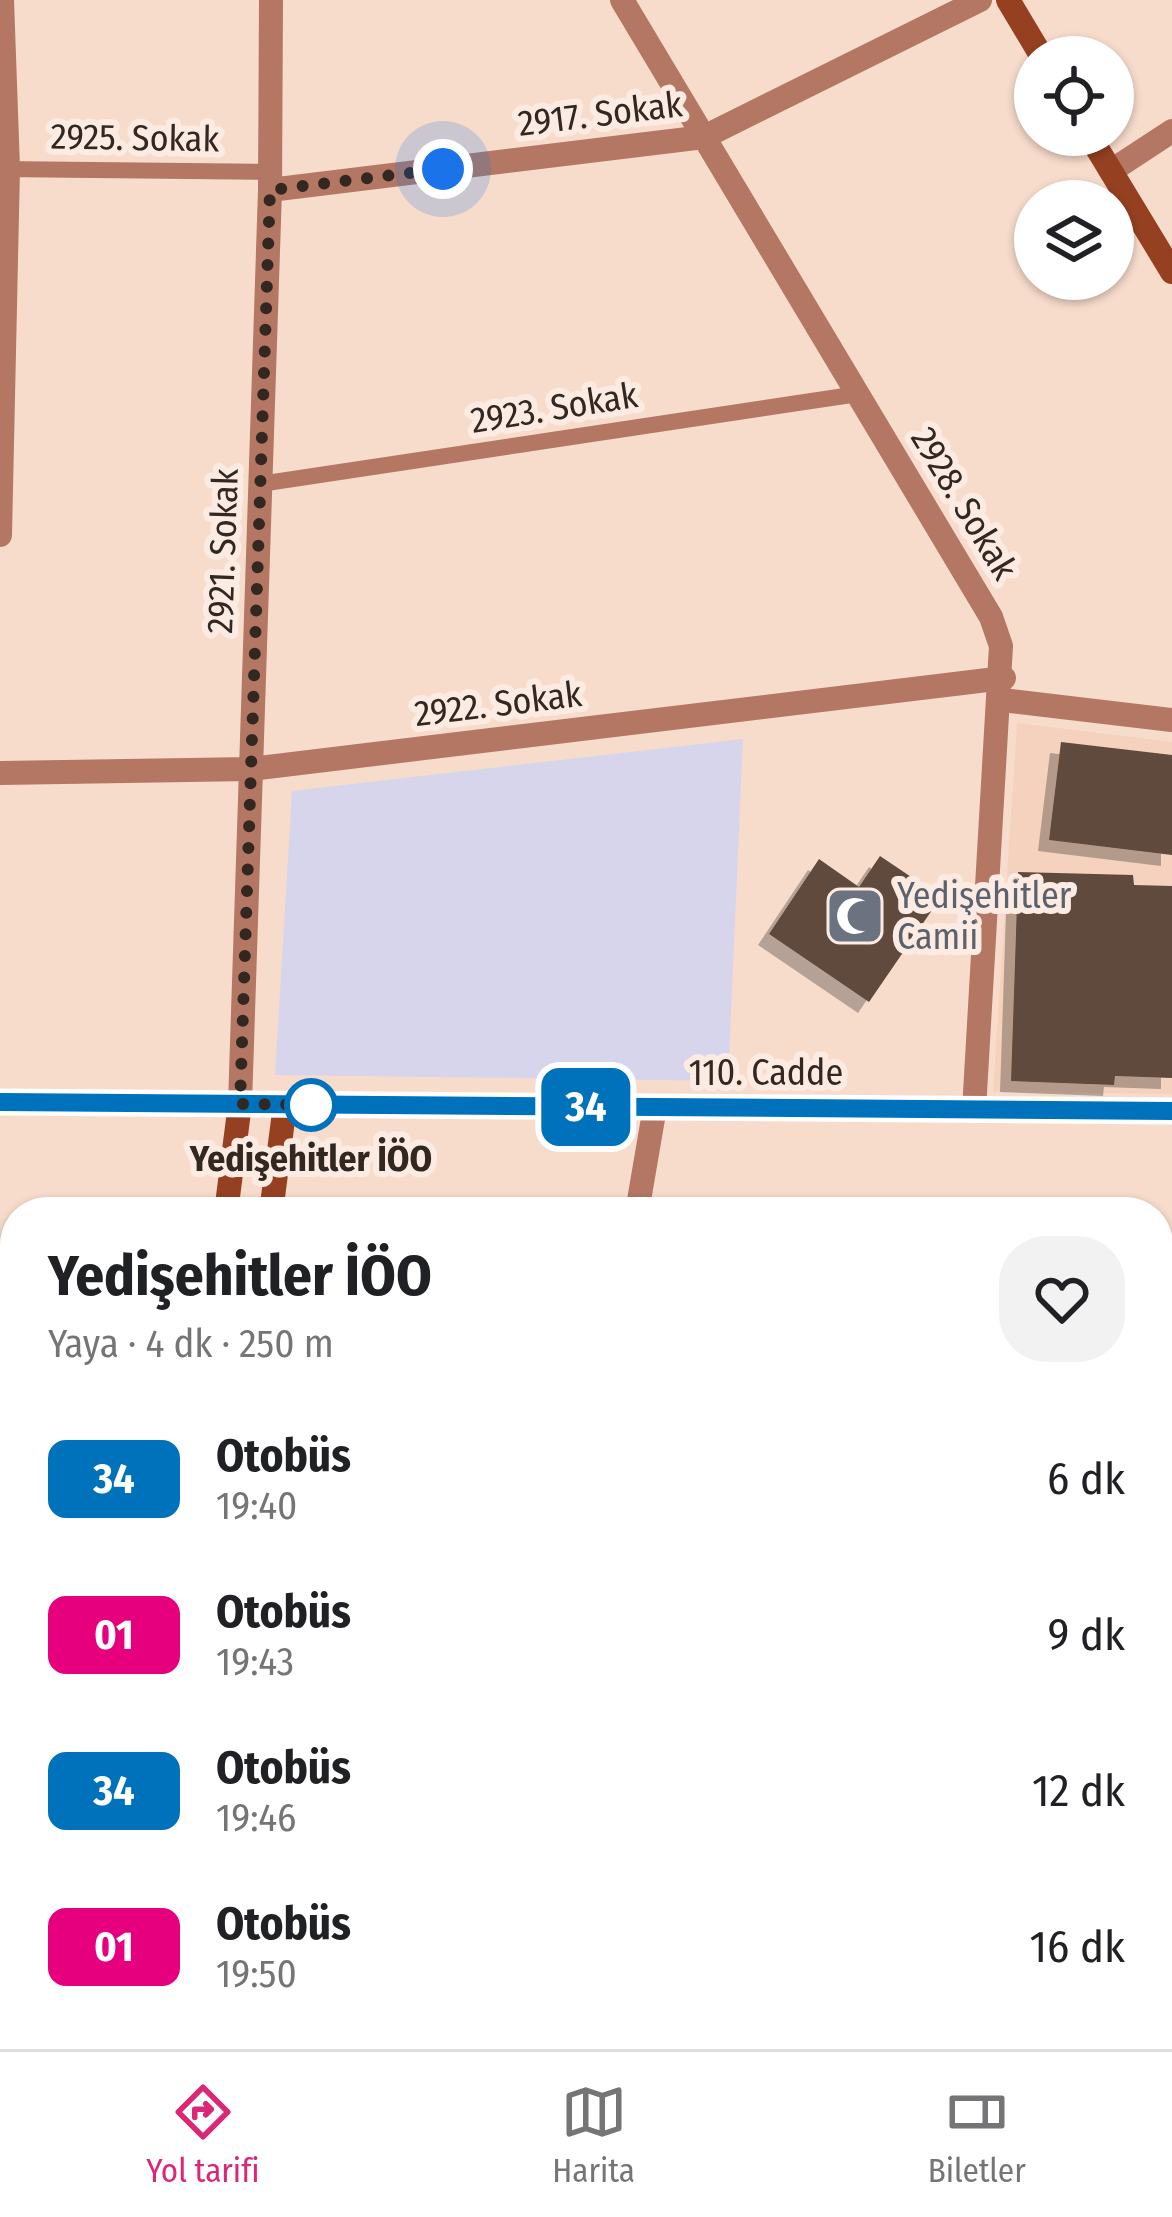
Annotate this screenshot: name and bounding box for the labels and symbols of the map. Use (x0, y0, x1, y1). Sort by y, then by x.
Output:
street label: 2917. Sokak (516, 82, 685, 146)
street label: 2925. Sokak (50, 115, 220, 161)
your location (413, 139, 473, 199)
street label: 2923. Sokak (468, 373, 641, 443)
street label: 2928. Sokak (902, 419, 1027, 588)
street label: 2921. Sokak (198, 468, 248, 634)
street label: 2922. Sokak (412, 672, 584, 736)
place label: Yedişehitler Camii (897, 874, 1072, 959)
mosque icon: Yedişehitler Camii (824, 885, 886, 947)
street label: 110. Cadde (689, 1051, 843, 1095)
line badge: 34 (532, 1068, 640, 1146)
marker: Yedişehitler İÖO (286, 1080, 336, 1130)
place label: Yedişehitler İÖO (189, 1137, 432, 1181)

